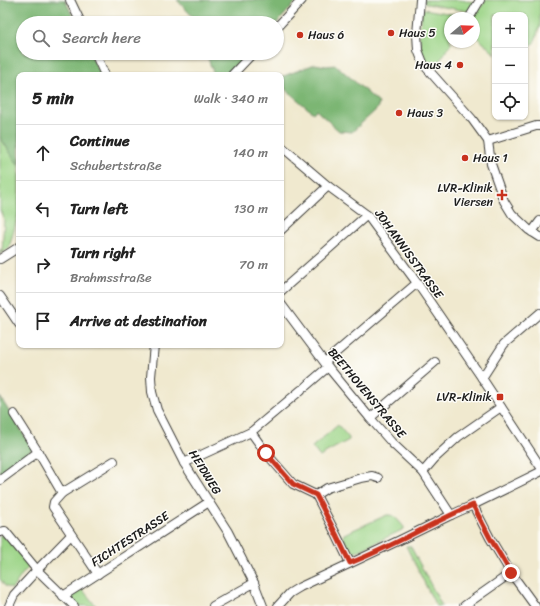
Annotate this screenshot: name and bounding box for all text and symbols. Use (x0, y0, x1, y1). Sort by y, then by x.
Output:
north arrow (444, 12, 480, 48)
map controls (492, 12, 528, 120)
button: + (492, 12, 528, 48)
search box (16, 16, 284, 60)
place label: Haus 5 (399, 22, 436, 44)
place label: Haus 6 (308, 24, 345, 46)
text: Search here (62, 25, 141, 51)
icon: search (30, 27, 52, 49)
marker: Haus 5 (386, 28, 396, 38)
marker: Haus 6 (295, 30, 305, 40)
button: − (492, 48, 528, 84)
place label: Haus 4 (415, 54, 452, 76)
marker: Haus 4 (455, 60, 465, 70)
text: 5 min (32, 83, 74, 113)
button: locate (492, 84, 528, 120)
text: Walk · 340 m (194, 87, 268, 110)
place label: Haus 3 (407, 102, 444, 124)
marker: Haus 3 (394, 108, 404, 118)
text: Continue (70, 128, 130, 154)
text: 140 m (233, 141, 268, 164)
icon: ahead (32, 142, 54, 164)
place label: Haus 1 (473, 147, 508, 169)
marker: Haus 1 (460, 153, 470, 163)
text: Schubertstraße (70, 154, 162, 177)
place label: LVR-Klinik Viersen (437, 177, 493, 213)
marker: LVR-Klinik Viersen (496, 189, 508, 201)
text: Turn left (70, 196, 128, 222)
text: 130 m (234, 197, 268, 220)
icon: left (32, 198, 54, 220)
street label: JOHANNISSTRASSE (368, 204, 450, 305)
text: Turn right (70, 240, 135, 266)
text: 70 m (239, 253, 268, 276)
icon: right (32, 254, 54, 276)
text: Brahmsstraße (70, 266, 152, 289)
text: Arrive at destination (70, 308, 207, 334)
icon: arrive (32, 310, 54, 332)
street label: BEETHOVENSTRASSE (322, 343, 413, 444)
place label: LVR-Klinik (436, 386, 492, 408)
marker: LVR-Klinik (495, 392, 505, 402)
route start (257, 444, 275, 462)
street label: HEIDWEG (182, 445, 228, 499)
street label: FICHTESTRASSE (86, 505, 175, 573)
route end (502, 564, 520, 582)

